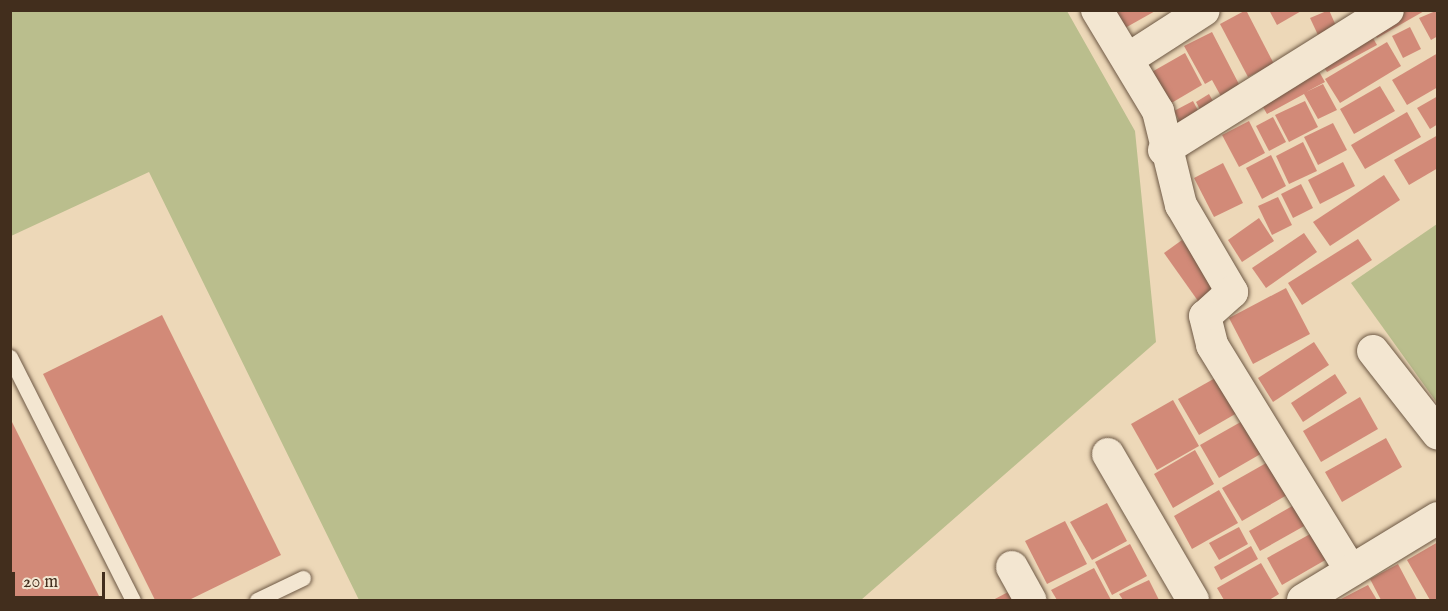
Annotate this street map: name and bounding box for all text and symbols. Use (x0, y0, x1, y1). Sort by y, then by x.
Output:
scale bar (15, 560, 108, 598)
text: 20 m (23, 571, 58, 594)

